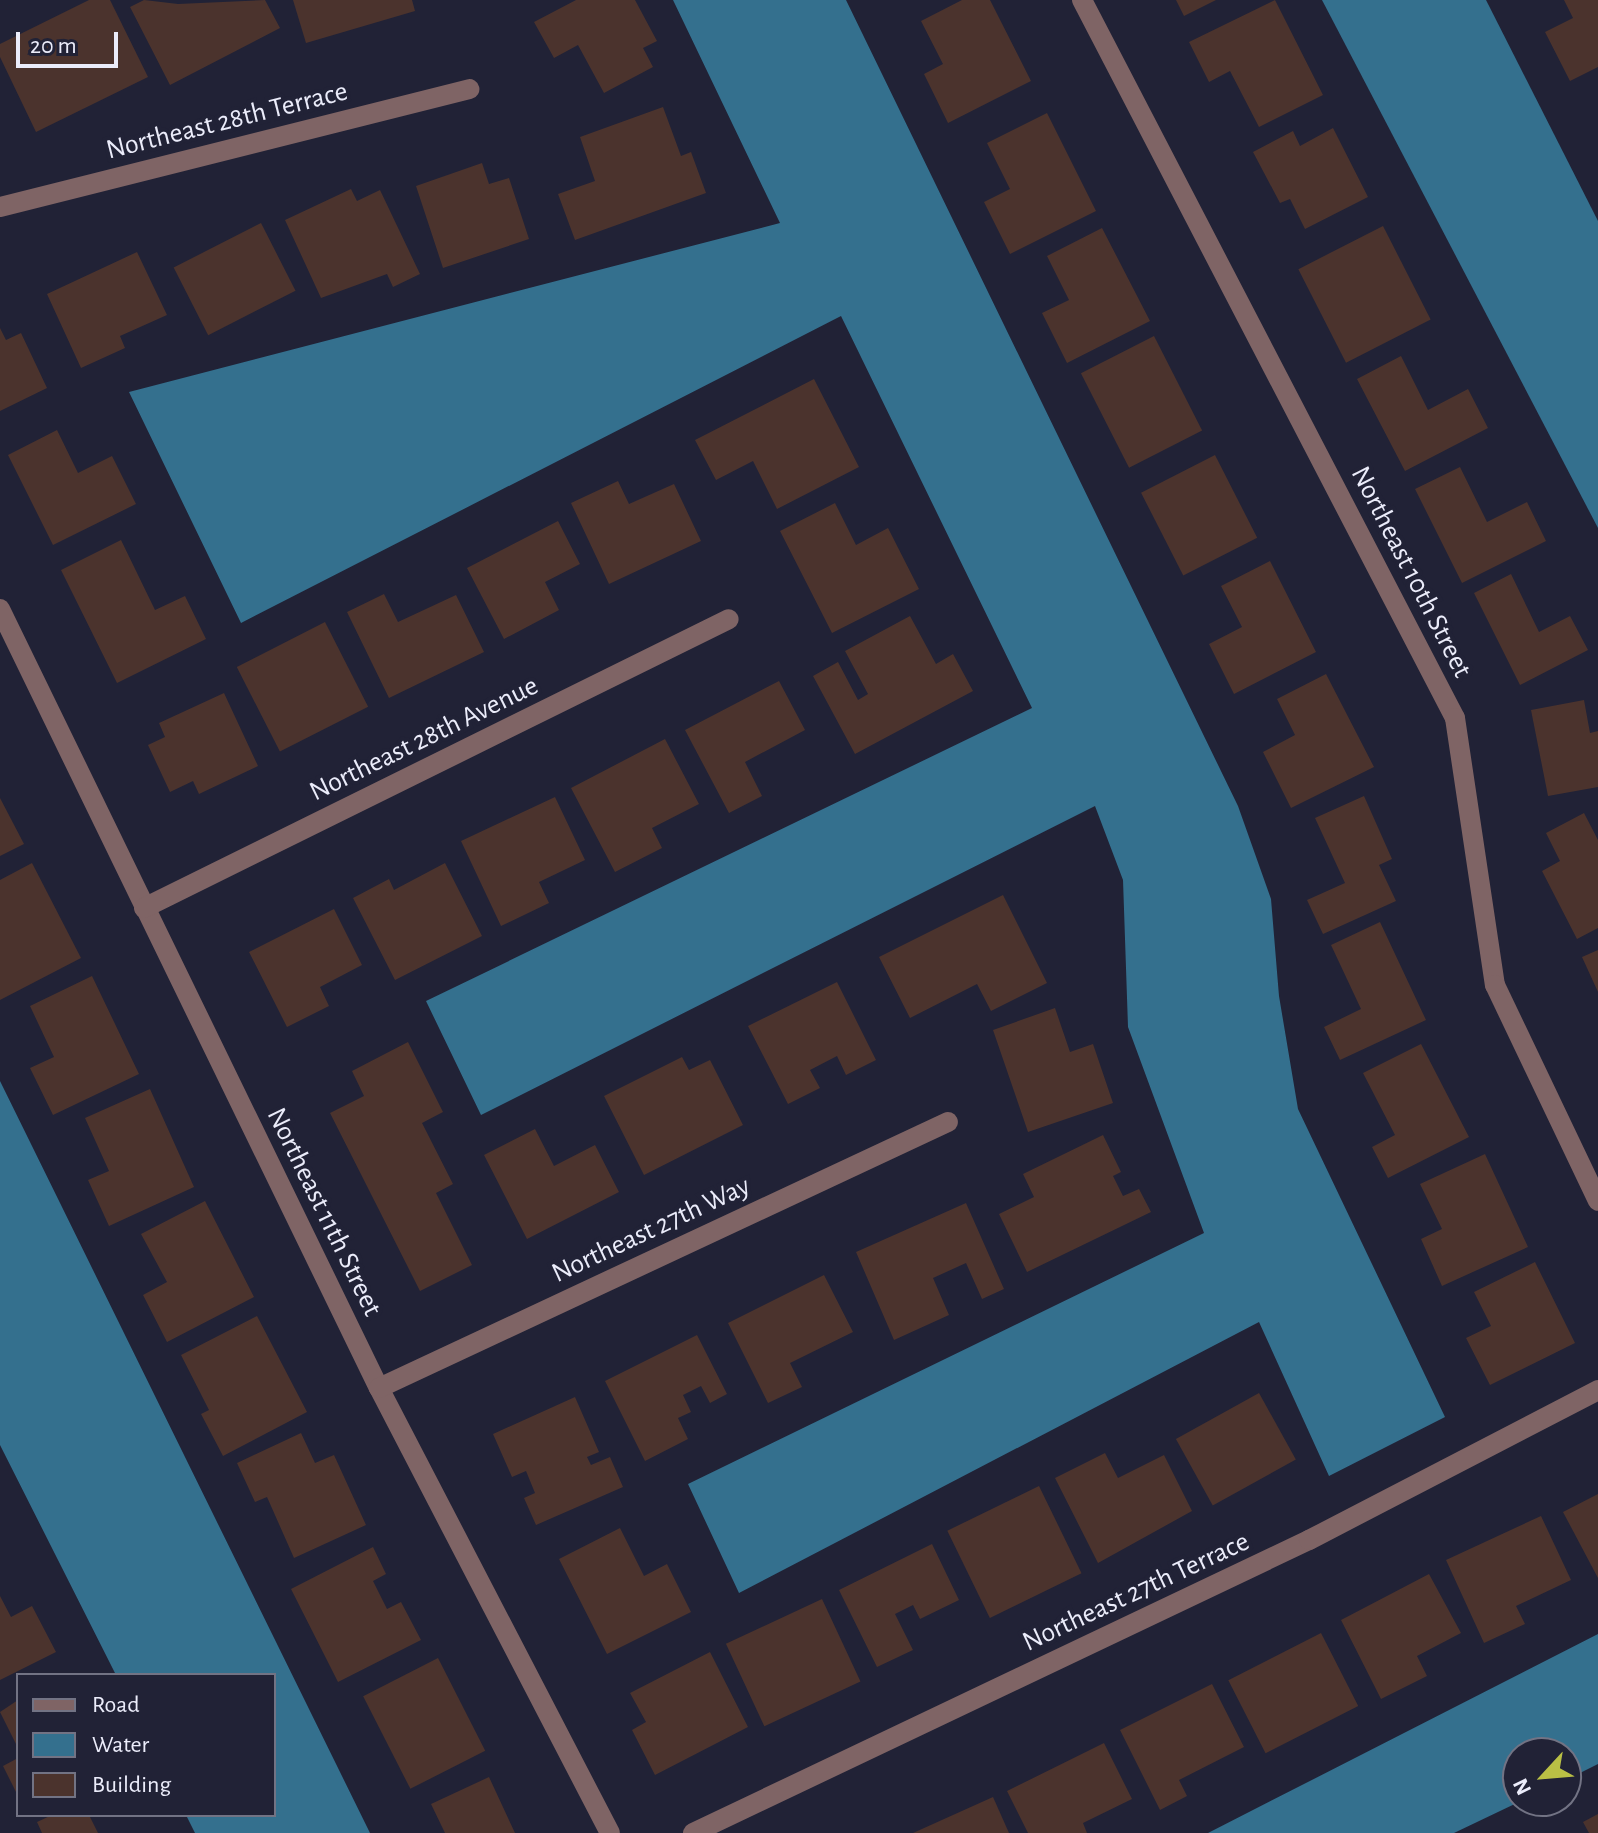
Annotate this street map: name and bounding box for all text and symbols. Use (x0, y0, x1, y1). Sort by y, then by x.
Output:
scale bar (20, 16, 122, 66)
text: 20 m (30, 34, 77, 58)
street label: Northeast 28th Terrace (103, 75, 351, 167)
street label: Northeast 10th Street (1343, 461, 1479, 683)
street label: Northeast 28th Avenue (304, 669, 544, 809)
street label: Northeast 11th Street (259, 1102, 389, 1322)
street label: Northeast 27th Way (547, 1169, 755, 1291)
street label: Northeast 27th Terrace (1017, 1525, 1255, 1659)
legend (16, 1673, 276, 1817)
text: Road (92, 1693, 140, 1717)
text: Water (92, 1733, 149, 1757)
north arrow (1502, 1737, 1582, 1817)
text: Building (92, 1773, 171, 1797)
text: N (1509, 1775, 1535, 1798)

